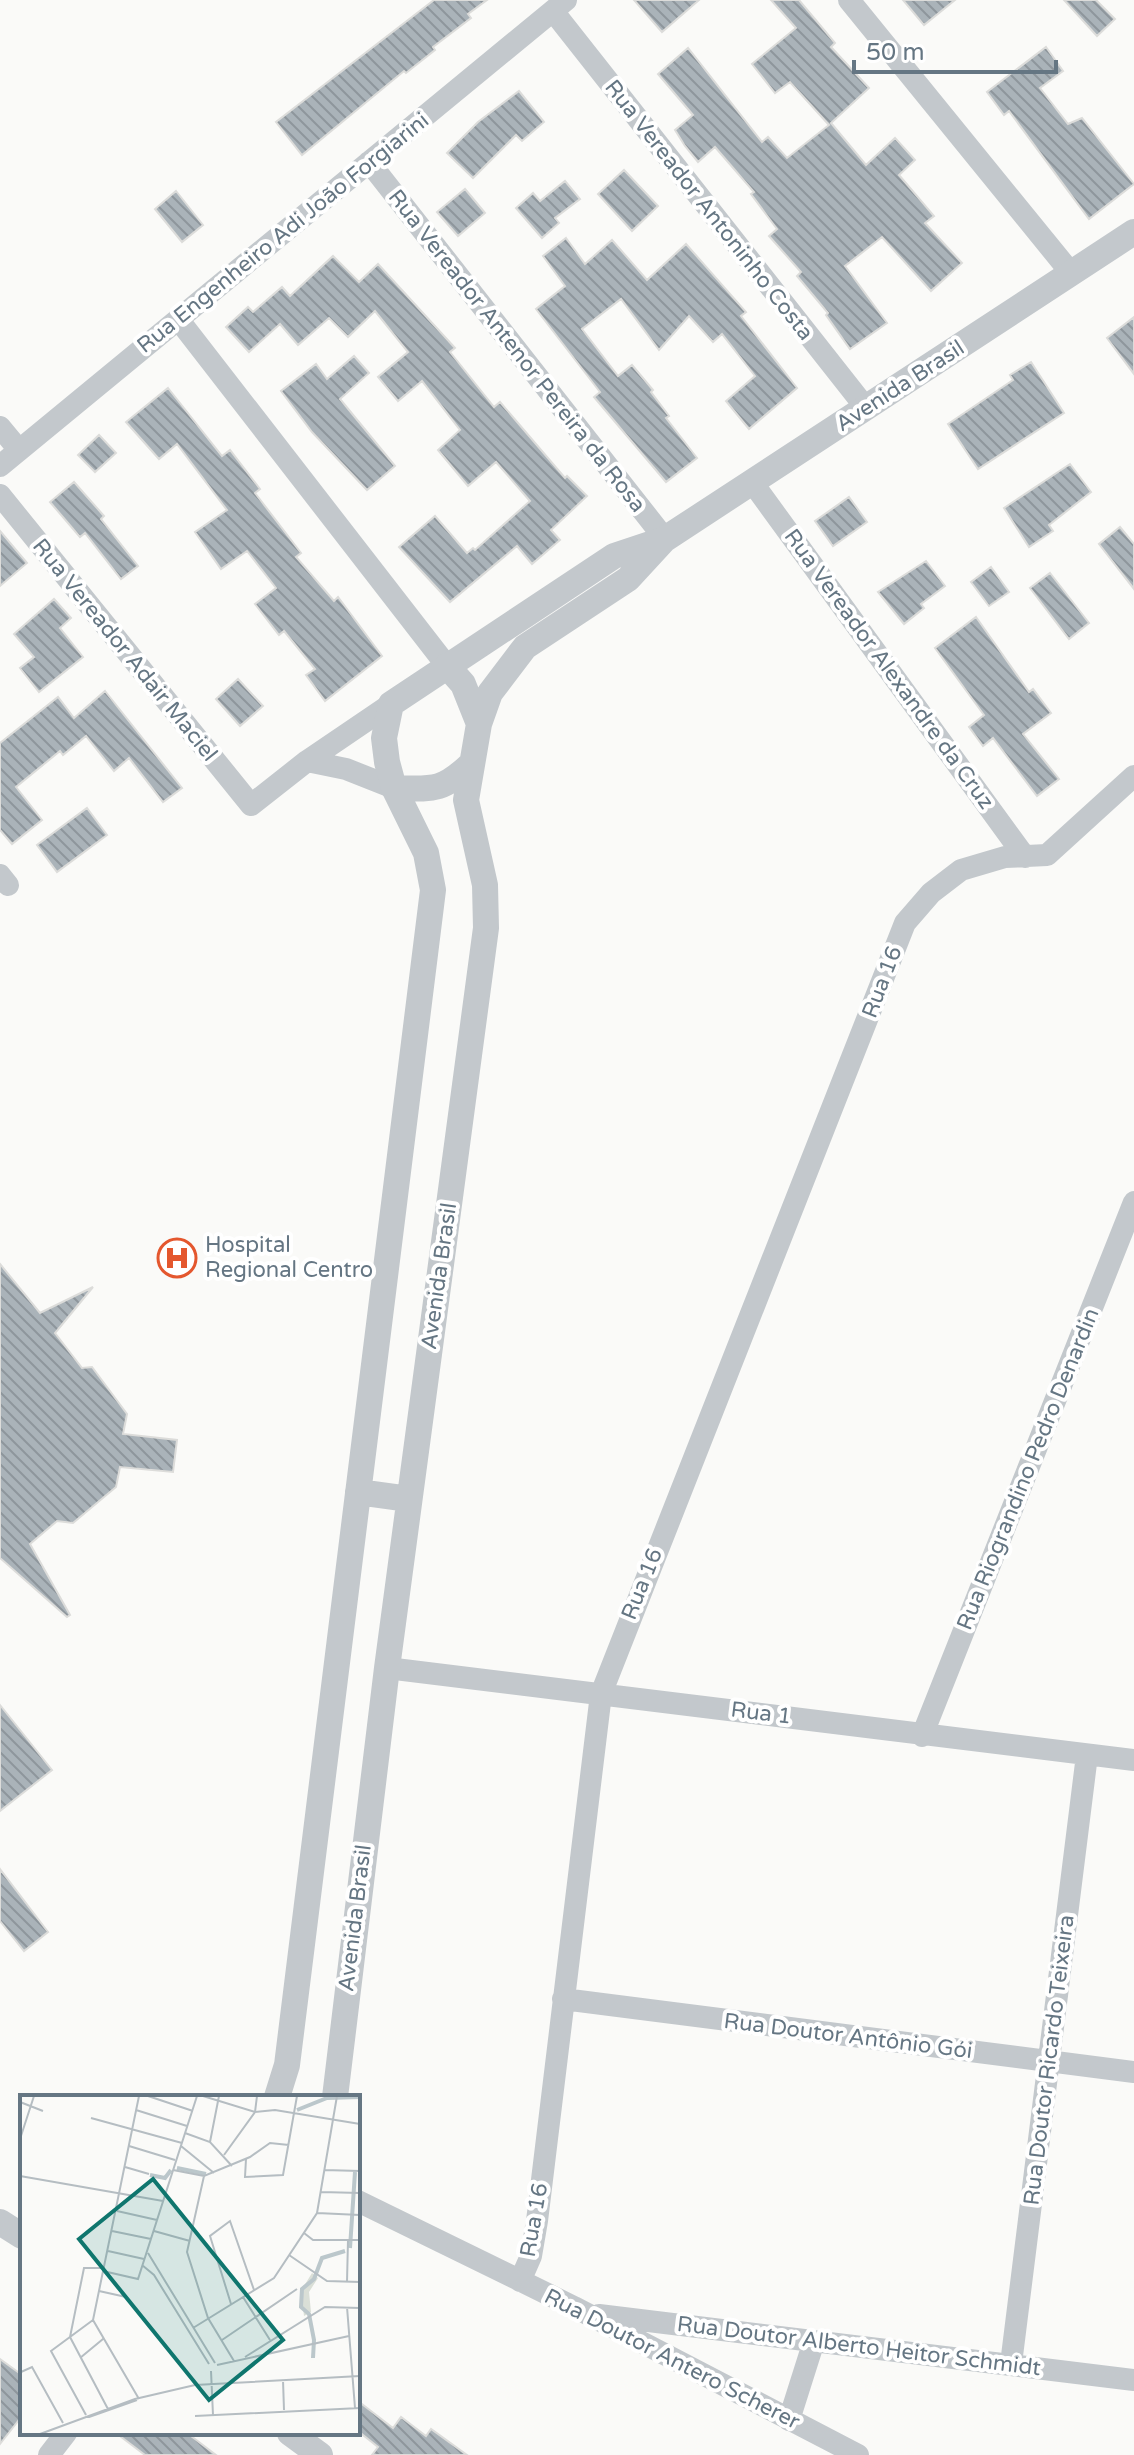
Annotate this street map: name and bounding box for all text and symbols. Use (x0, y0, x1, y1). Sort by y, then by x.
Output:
scale bar (854, 24, 1056, 74)
text: 50 m (866, 38, 924, 67)
street label: Rua Vereador Antoninho Costa (599, 75, 819, 345)
street label: Rua Engenheiro Adi João Forgiarini (132, 107, 434, 359)
street label: Rua Vereador Antenor Pereira da Rosa (383, 184, 651, 518)
street label: Avenida Brasil (831, 335, 969, 437)
street label: Rua Vereador Alexandre da Cruz (779, 524, 999, 814)
street label: Rua Vereador Adair Maciel (27, 534, 223, 766)
street label: Rua 16 (856, 942, 908, 1022)
street label: Avenida Brasil (416, 1201, 462, 1351)
place label: Hospital Regional Centro (205, 1232, 373, 1283)
hospital icon: Hospital Regional Centro (156, 1237, 198, 1279)
street label: Rua Riograndino Pedro Denardin (951, 1304, 1105, 1634)
street label: Rua 16 (616, 1544, 668, 1624)
street label: Rua 1 (729, 1696, 793, 1730)
street label: Avenida Brasil (333, 1843, 377, 1993)
street label: Rua Doutor Ricardo Teixeira (1018, 1913, 1080, 2207)
street label: Rua Doutor Antônio Gói (722, 2008, 974, 2064)
inset map (20, 2095, 360, 2435)
street label: Rua 16 (515, 2181, 553, 2259)
street label: Rua Doutor Antero Scherer (540, 2283, 805, 2435)
street label: Rua Doutor Alberto Heitor Schmidt (676, 2311, 1042, 2381)

